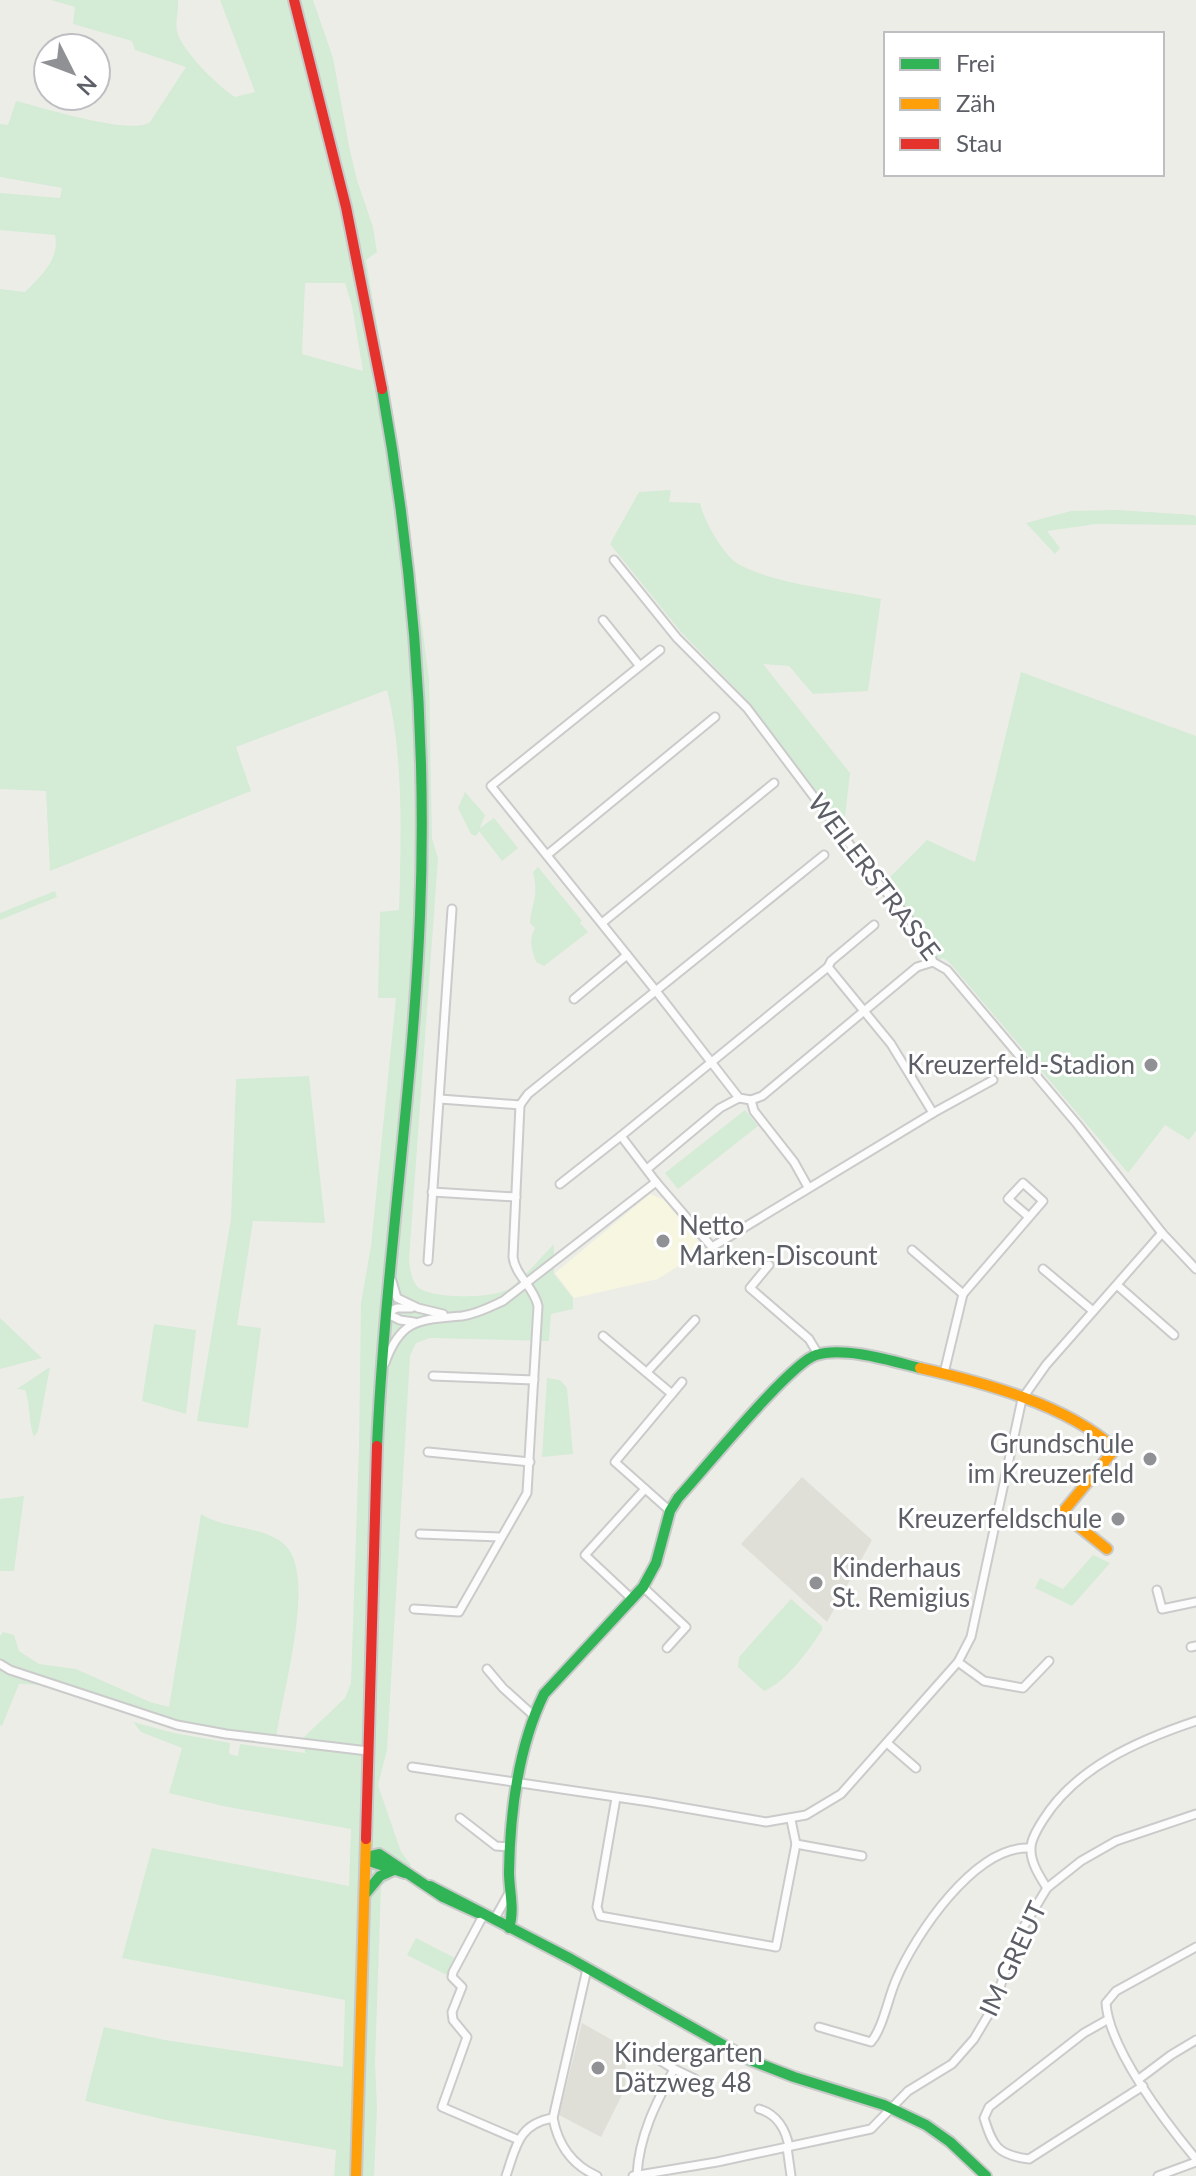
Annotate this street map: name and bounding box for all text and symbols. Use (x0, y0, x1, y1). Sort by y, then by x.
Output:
north arrow (32, 32, 112, 112)
legend (884, 32, 1164, 176)
text: Frei (956, 48, 995, 77)
text: N (72, 70, 103, 101)
text: Zäh (956, 88, 996, 117)
text: Stau (956, 128, 1002, 157)
street label: WEILERSTRASSE (802, 787, 948, 966)
place label: Kreuzerfeld-Stadion (907, 1048, 1135, 1080)
marker: Kreuzerfeld-Stadion (1142, 1056, 1160, 1074)
place label: Netto Marken-Discount (679, 1209, 878, 1271)
marker: Netto Marken-Discount (654, 1232, 672, 1250)
place label: Grundschule im Kreuzerfeld (968, 1427, 1134, 1489)
marker: Grundschule im Kreuzerfeld (1141, 1450, 1159, 1468)
place label: Kreuzerfeldschule (897, 1502, 1102, 1534)
marker: Kreuzerfeldschule (1109, 1510, 1127, 1528)
place label: Kinderhaus St. Remigius (832, 1551, 970, 1613)
marker: Kinderhaus St. Remigius (807, 1574, 825, 1592)
street label: IM GREUT (972, 1896, 1053, 2021)
place label: Kindergarten Dätzweg 48 (614, 2036, 763, 2098)
marker: Kindergarten Dätzweg 48 (589, 2059, 607, 2077)

